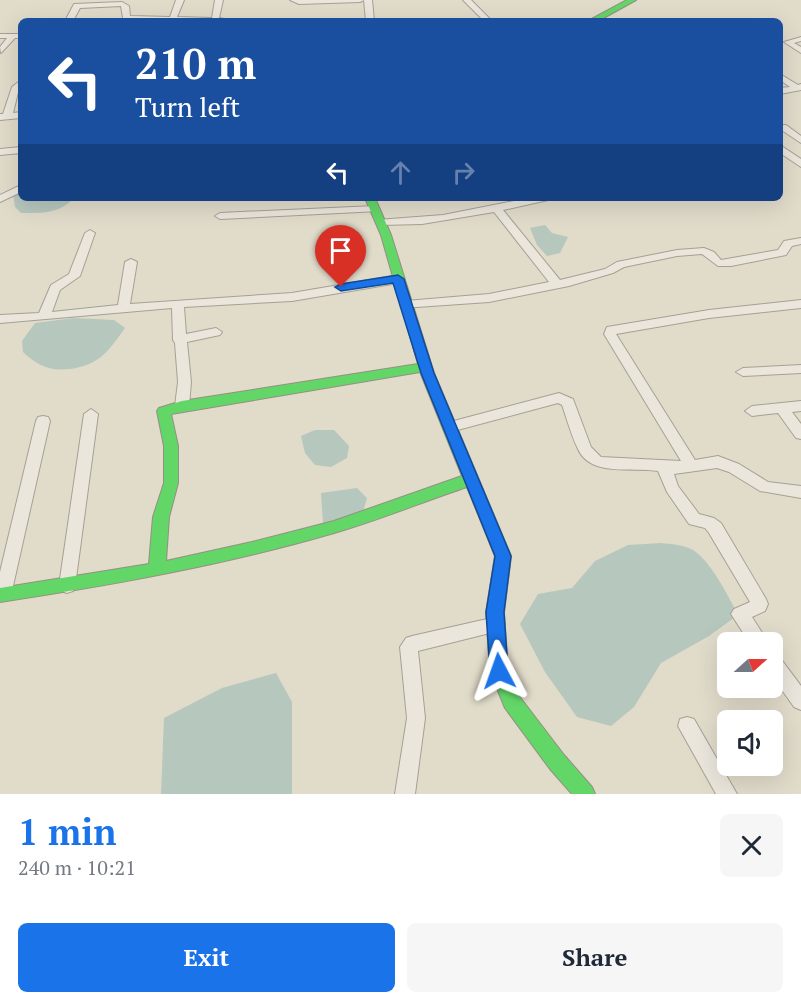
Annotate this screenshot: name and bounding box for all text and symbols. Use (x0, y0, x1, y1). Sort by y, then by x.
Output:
text: 210 m (135, 35, 256, 91)
icon: left (36, 42, 114, 120)
text: Turn left (135, 89, 240, 125)
icon: left (321, 156, 354, 189)
icon: ahead (384, 156, 417, 189)
icon: right (447, 156, 480, 189)
pin (315, 225, 366, 287)
icon: arrive (324, 234, 357, 267)
north arrow (717, 632, 783, 698)
map controls (717, 632, 783, 776)
position arrow (467, 639, 531, 703)
button: sound (717, 710, 783, 776)
text: 1 min (18, 808, 116, 855)
button: close (720, 814, 783, 877)
text: 240 m · 10:21 (18, 854, 136, 881)
button: Exit (18, 923, 395, 992)
button: Share (407, 923, 783, 992)

